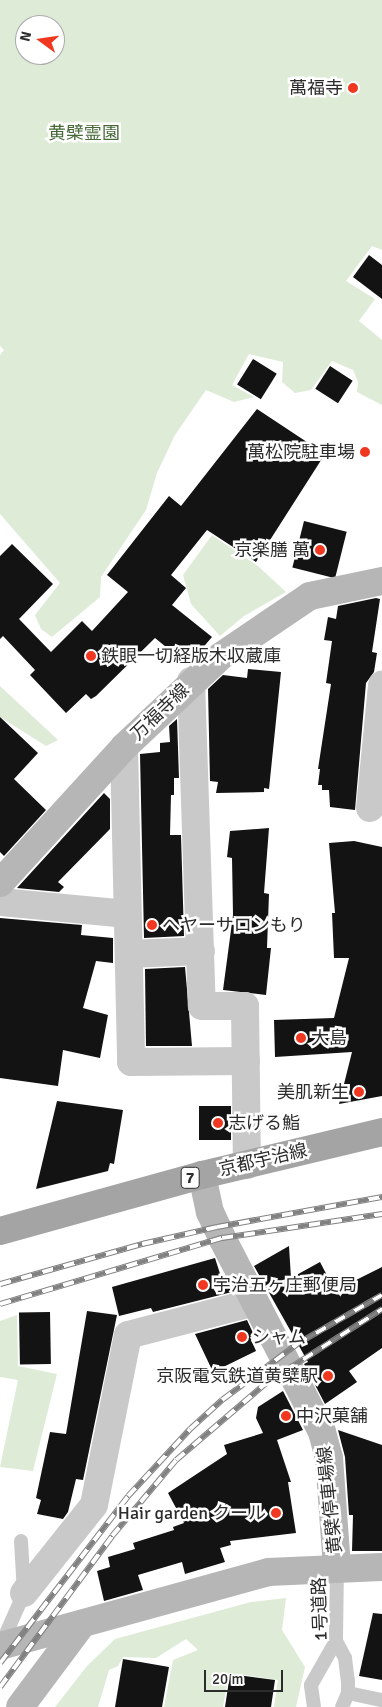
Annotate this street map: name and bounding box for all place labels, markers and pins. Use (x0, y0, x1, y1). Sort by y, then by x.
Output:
place label: 萬福寺 (289, 77, 343, 99)
marker: 萬福寺 (347, 82, 359, 94)
place label: 萬松院駐車場 (247, 441, 355, 463)
marker: 萬松院駐車場 (359, 446, 371, 458)
place label: 京楽膳 萬 (234, 539, 310, 561)
marker: 京楽膳 萬 (314, 544, 326, 556)
place label: 鉄眼一切経版木収蔵庫 (101, 645, 281, 667)
marker: 鉄眼一切経版木収蔵庫 (85, 650, 97, 662)
place label: ヘヤーサロンもり (162, 914, 306, 936)
marker: ヘヤーサロンもり (146, 919, 158, 931)
place label: 大島 (311, 1027, 347, 1049)
marker: 大島 (295, 1032, 307, 1044)
place label: 美肌新生 (277, 1081, 349, 1103)
marker: 美肌新生 (353, 1086, 365, 1098)
place label: 志げる鮨 (228, 1112, 300, 1134)
marker: 志げる鮨 (212, 1117, 224, 1129)
place label: 宇治五ヶ庄郵便局 (213, 1274, 357, 1296)
marker: 宇治五ヶ庄郵便局 (197, 1279, 209, 1291)
place label: シャム (252, 1326, 306, 1348)
marker: シャム (236, 1331, 248, 1343)
place label: 京阪電気鉄道黄檗駅 (156, 1365, 318, 1387)
marker: 京阪電気鉄道黄檗駅 (322, 1370, 334, 1382)
place label: 中沢菓舗 (296, 1405, 368, 1427)
marker: 中沢菓舗 (280, 1410, 292, 1422)
place label: Hair garden クール (118, 1502, 266, 1524)
marker: Hair garden クール (270, 1507, 282, 1519)

